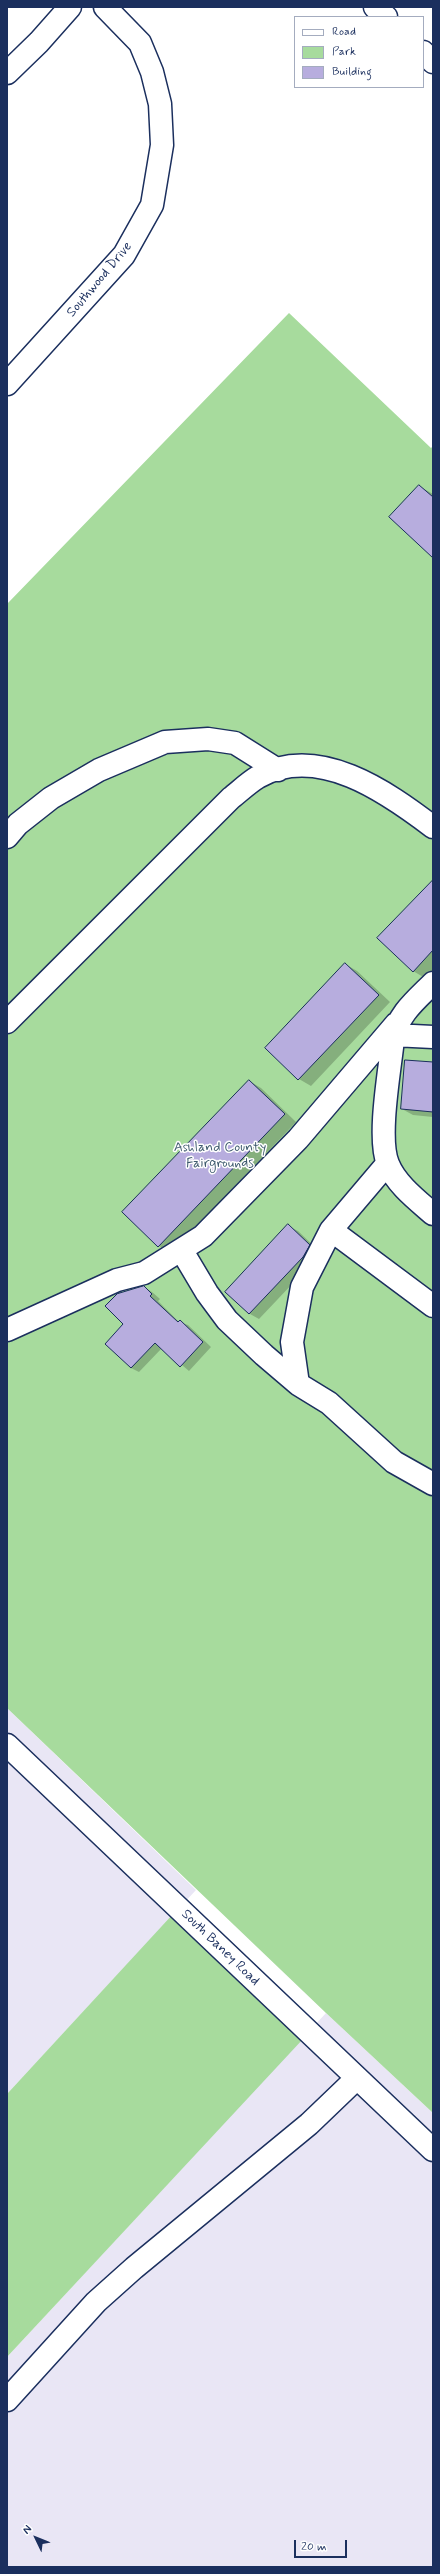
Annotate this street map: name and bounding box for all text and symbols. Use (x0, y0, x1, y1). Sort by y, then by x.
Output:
legend (294, 16, 424, 88)
text: Road (332, 24, 356, 40)
text: Park (332, 44, 356, 60)
text: Building (332, 64, 372, 80)
street label: Southwood Drive (64, 239, 136, 321)
park label: Ashland County Fairgrounds (174, 1140, 266, 1172)
street label: South Baney Road (177, 1906, 263, 1990)
north arrow (16, 2518, 56, 2558)
text: N (20, 2522, 35, 2537)
scale bar (296, 2532, 349, 2558)
text: 20 m (301, 2539, 327, 2555)

